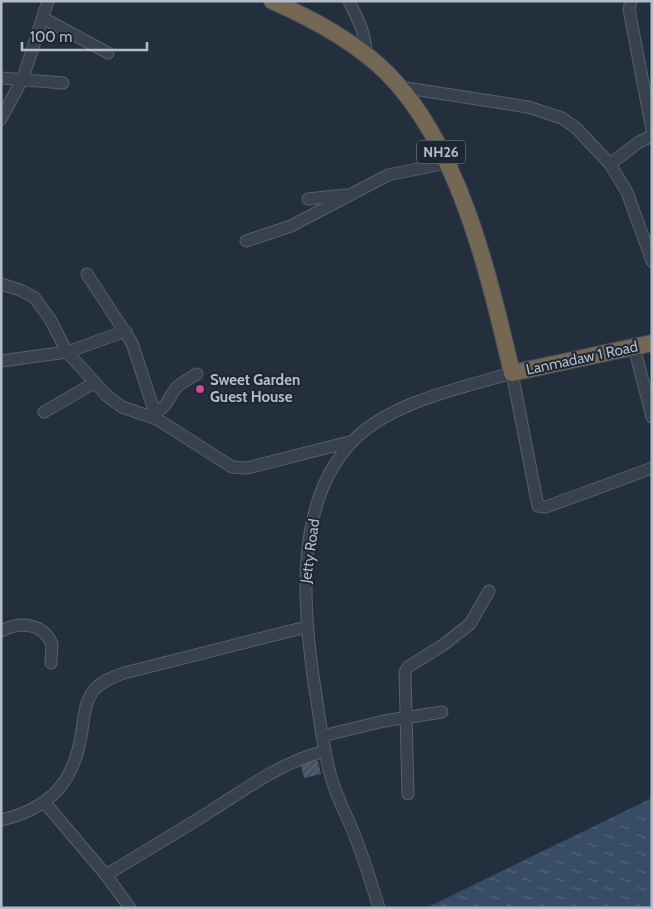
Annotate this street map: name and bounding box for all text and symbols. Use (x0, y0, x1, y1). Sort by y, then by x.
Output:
scale bar (22, 20, 148, 52)
text: 100 m (30, 28, 72, 46)
road number: NH26 (417, 140, 465, 163)
street label: Lanmadaw 1 Road (524, 337, 640, 379)
place label: Sweet Garden Guest House (210, 371, 300, 406)
marker: Sweet Garden Guest House (194, 383, 206, 395)
street label: Jetty Road (296, 518, 323, 585)

